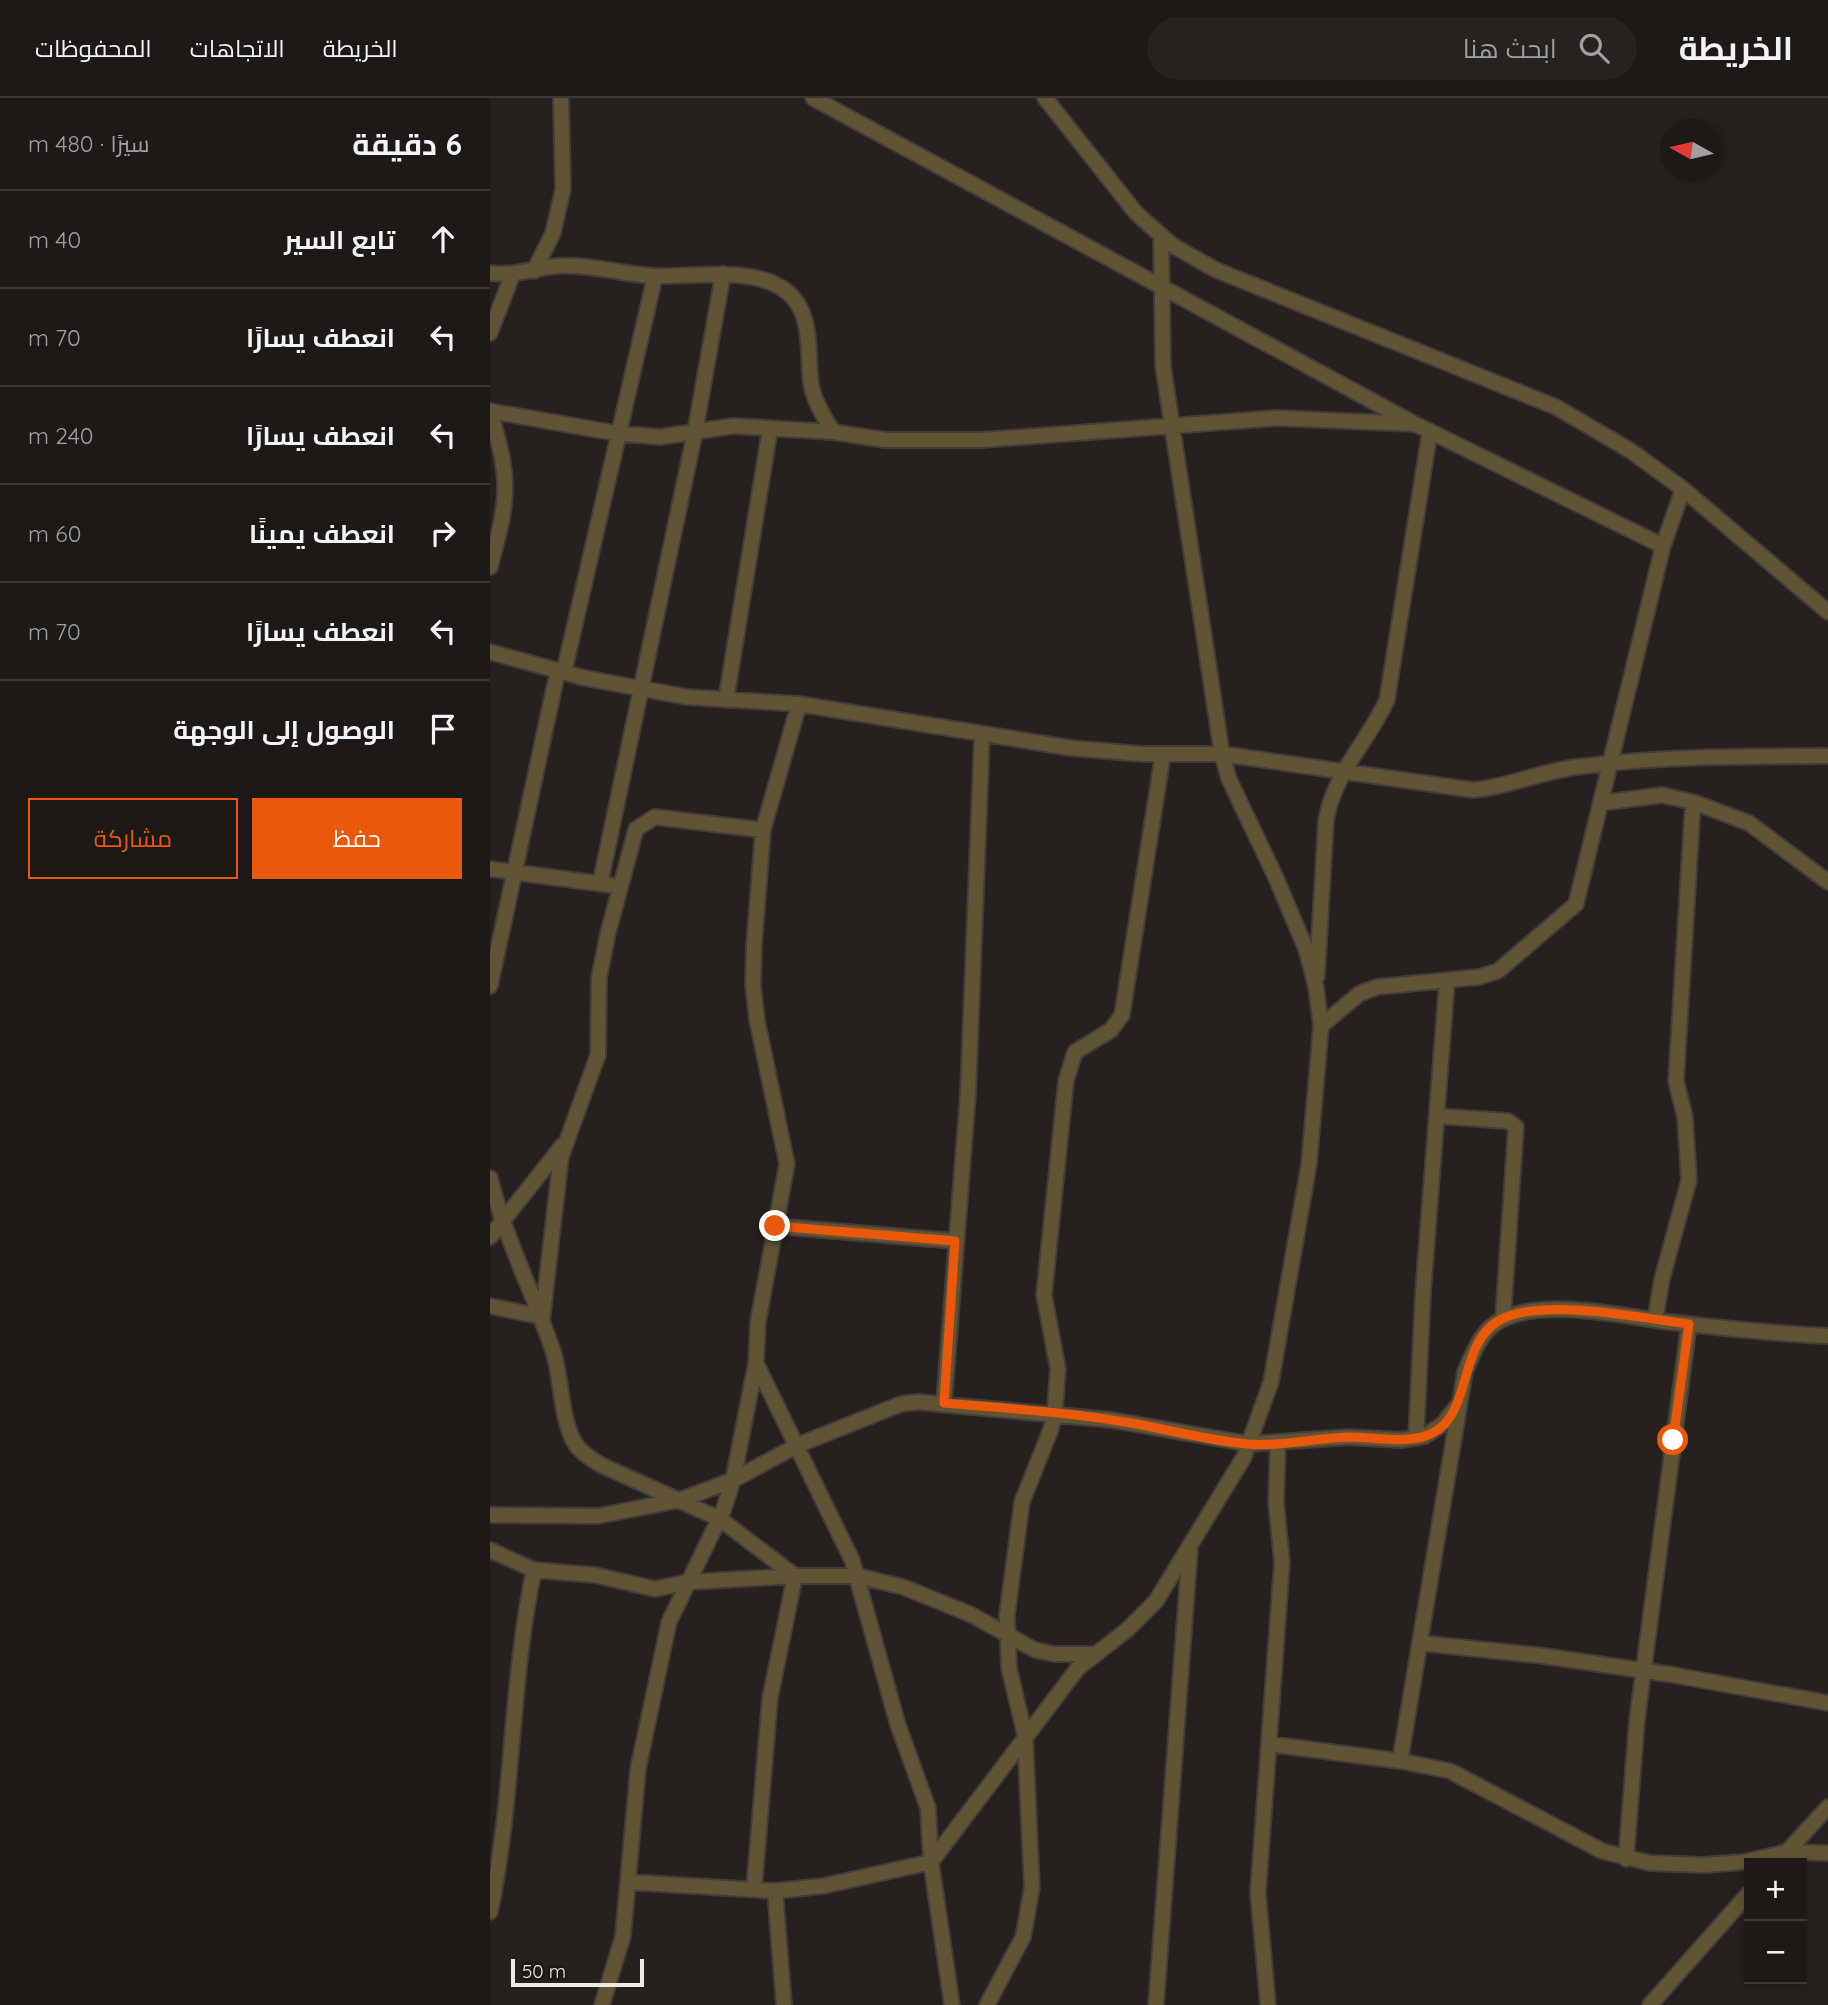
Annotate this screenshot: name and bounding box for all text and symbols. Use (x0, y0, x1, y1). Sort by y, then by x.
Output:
search box (1147, 17, 1637, 80)
text: الخريطة (1679, 27, 1793, 68)
icon: search (1575, 29, 1613, 67)
text: ابحث هنا (1463, 32, 1557, 65)
text: المحفوظات (35, 33, 152, 63)
text: الاتجاهات (190, 33, 285, 63)
text: الخريطة (323, 33, 398, 63)
north arrow (1660, 119, 1723, 182)
text: 6 دقيقة (352, 125, 462, 163)
text: سيرًا · 480 m (28, 129, 149, 158)
icon: ahead (424, 220, 462, 258)
text: تابع السير (284, 223, 395, 256)
text: 40 m (28, 225, 81, 254)
icon: left (424, 318, 462, 356)
text: انعطف يسارًا (246, 321, 395, 354)
text: 70 m (28, 323, 81, 352)
icon: left (424, 416, 462, 454)
text: انعطف يسارًا (246, 419, 395, 452)
text: 240 m (28, 421, 93, 450)
icon: right (424, 514, 462, 552)
text: انعطف يمينًا (249, 517, 395, 550)
text: 60 m (28, 519, 81, 548)
icon: left (424, 612, 462, 650)
text: انعطف يسارًا (246, 615, 395, 648)
text: 70 m (28, 617, 81, 646)
icon: arrive (424, 710, 462, 748)
text: الوصول إلى الوجهة (173, 713, 395, 746)
button: مشاركة (28, 798, 238, 879)
button: حفظ (252, 798, 462, 879)
route end (759, 1210, 790, 1241)
route start (1657, 1424, 1688, 1455)
map controls (1744, 1858, 1807, 1984)
button: + (1744, 1858, 1807, 1921)
button: − (1744, 1921, 1807, 1984)
scale bar (511, 1956, 644, 1988)
text: 50 m (522, 1959, 566, 1983)

